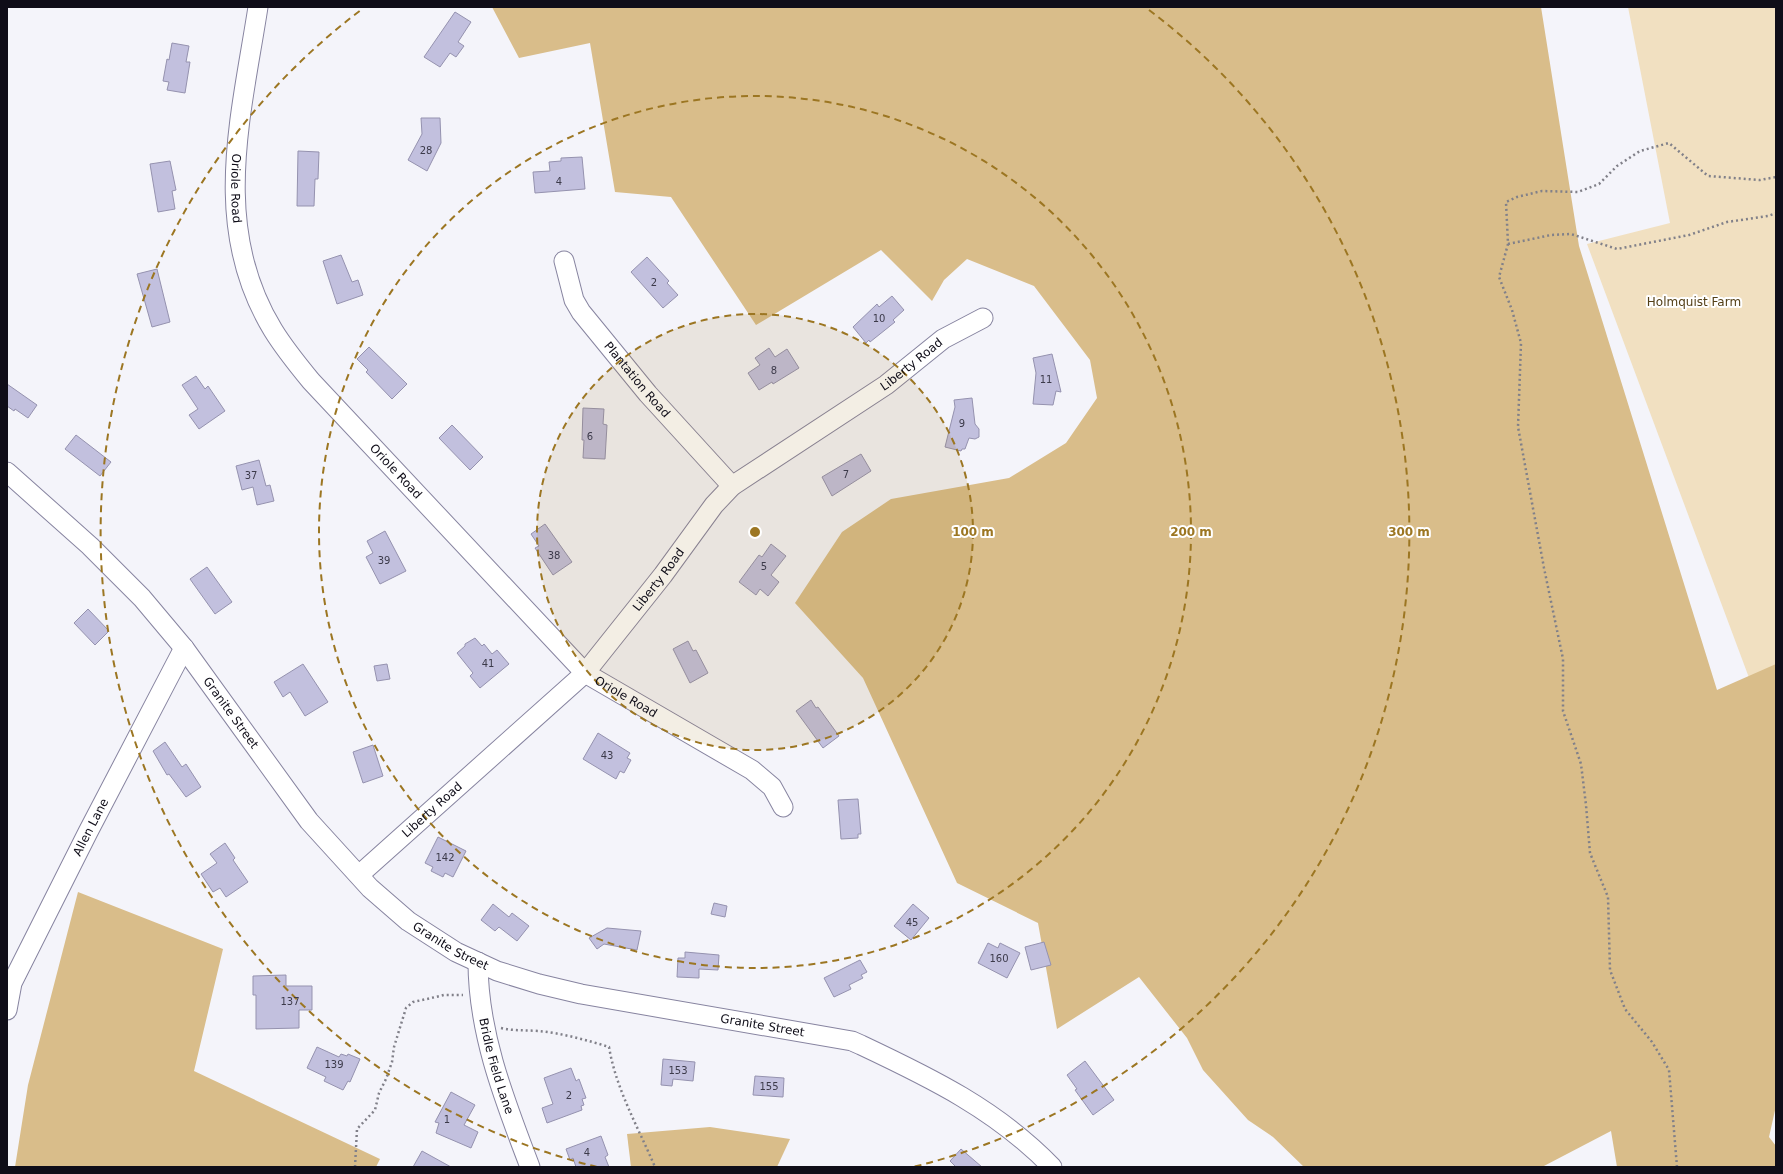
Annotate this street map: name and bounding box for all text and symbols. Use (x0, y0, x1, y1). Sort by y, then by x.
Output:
house number: 28 (420, 145, 432, 156)
street label: Oriole Road (228, 153, 244, 224)
house number: 4 (556, 176, 562, 187)
house number: 2 (651, 277, 657, 288)
park label: Holmquist Farm (1647, 295, 1741, 309)
house number: 10 (873, 313, 885, 324)
street label: Liberty Road (878, 335, 945, 394)
street label: Plantation Road (601, 339, 673, 420)
house number: 8 (771, 365, 777, 376)
house number: 11 (1040, 374, 1052, 385)
house number: 9 (959, 418, 965, 429)
house number: 6 (587, 431, 593, 442)
street label: Oriole Road (367, 441, 425, 502)
house number: 7 (843, 469, 849, 480)
house number: 37 (245, 470, 257, 481)
centre of rings (748, 525, 762, 539)
text: 100 m (952, 525, 994, 539)
text: 200 m (1170, 525, 1212, 539)
text: 300 m (1388, 525, 1430, 539)
street label: Liberty Road (630, 545, 687, 614)
house number: 38 (548, 550, 560, 561)
house number: 39 (378, 555, 390, 566)
house number: 5 (761, 561, 767, 572)
house number: 41 (482, 658, 494, 669)
street label: Oriole Road (592, 673, 660, 720)
street label: Granite Street (200, 674, 262, 752)
house number: 43 (601, 750, 613, 761)
street label: Liberty Road (399, 779, 465, 840)
street label: Allen Lane (70, 796, 111, 858)
house number: 142 (435, 852, 455, 863)
house number: 45 (906, 917, 918, 928)
street label: Granite Street (410, 919, 491, 973)
house number: 160 (989, 953, 1009, 964)
house number: 137 (280, 996, 300, 1007)
street label: Granite Street (719, 1011, 806, 1040)
street label: Bridle Field Lane (476, 1017, 517, 1116)
house number: 139 (324, 1059, 344, 1070)
house number: 153 (668, 1065, 688, 1076)
house number: 155 (759, 1081, 779, 1092)
house number: 2 (566, 1090, 572, 1101)
house number: 1 (444, 1114, 450, 1125)
house number: 4 (584, 1147, 590, 1158)

